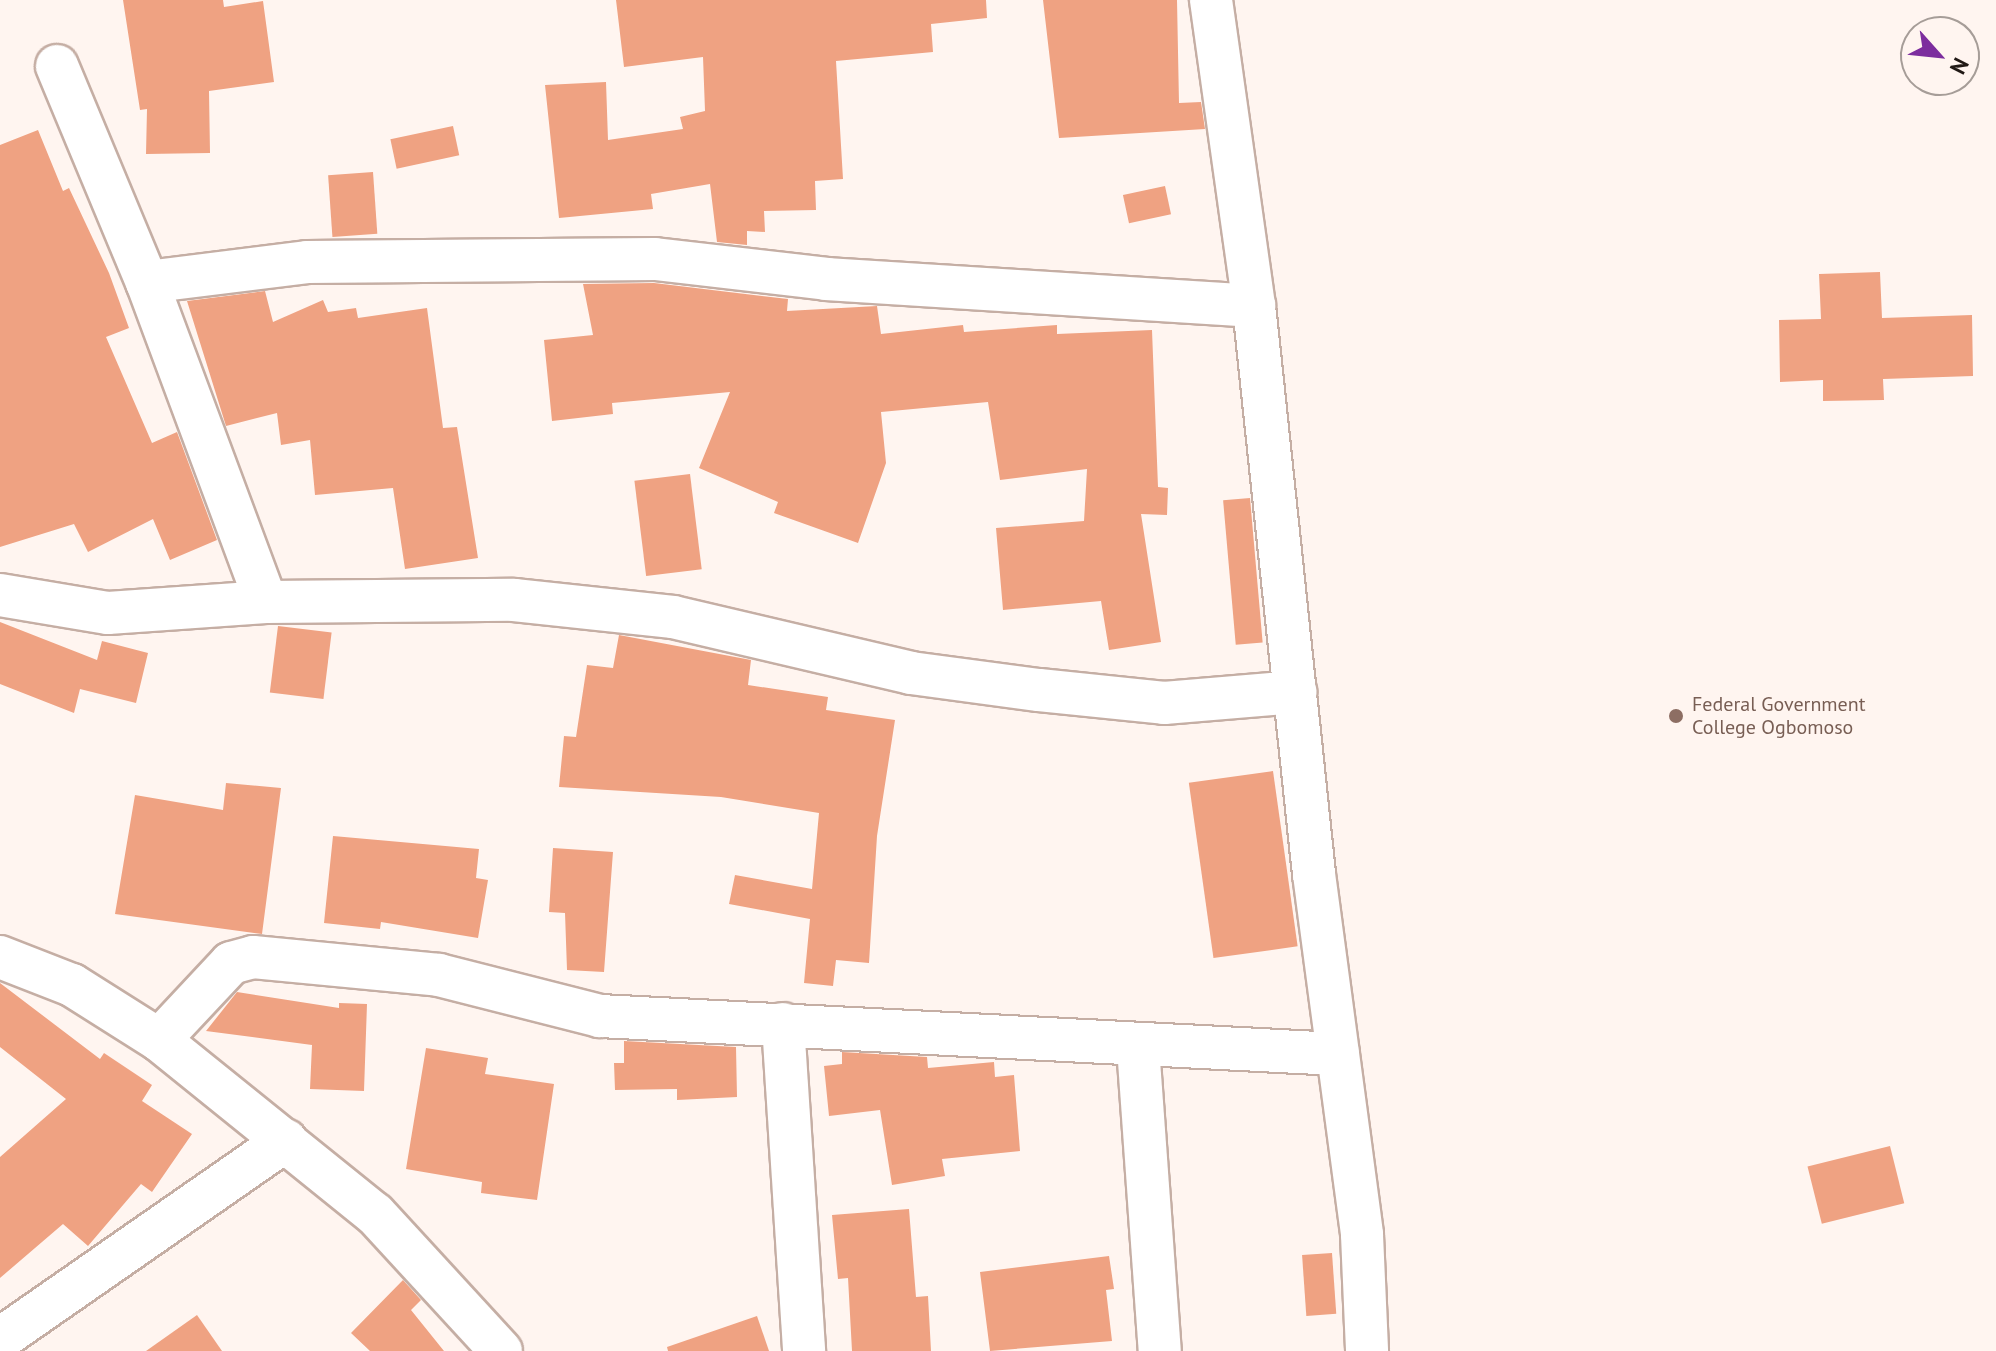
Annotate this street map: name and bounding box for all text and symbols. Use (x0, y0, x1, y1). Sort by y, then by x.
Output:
north arrow (1900, 16, 1980, 96)
text: N (1944, 53, 1975, 79)
place label: Federal Government College Ogbomoso (1692, 692, 1865, 739)
marker: Federal Government College Ogbomoso (1667, 707, 1685, 725)

